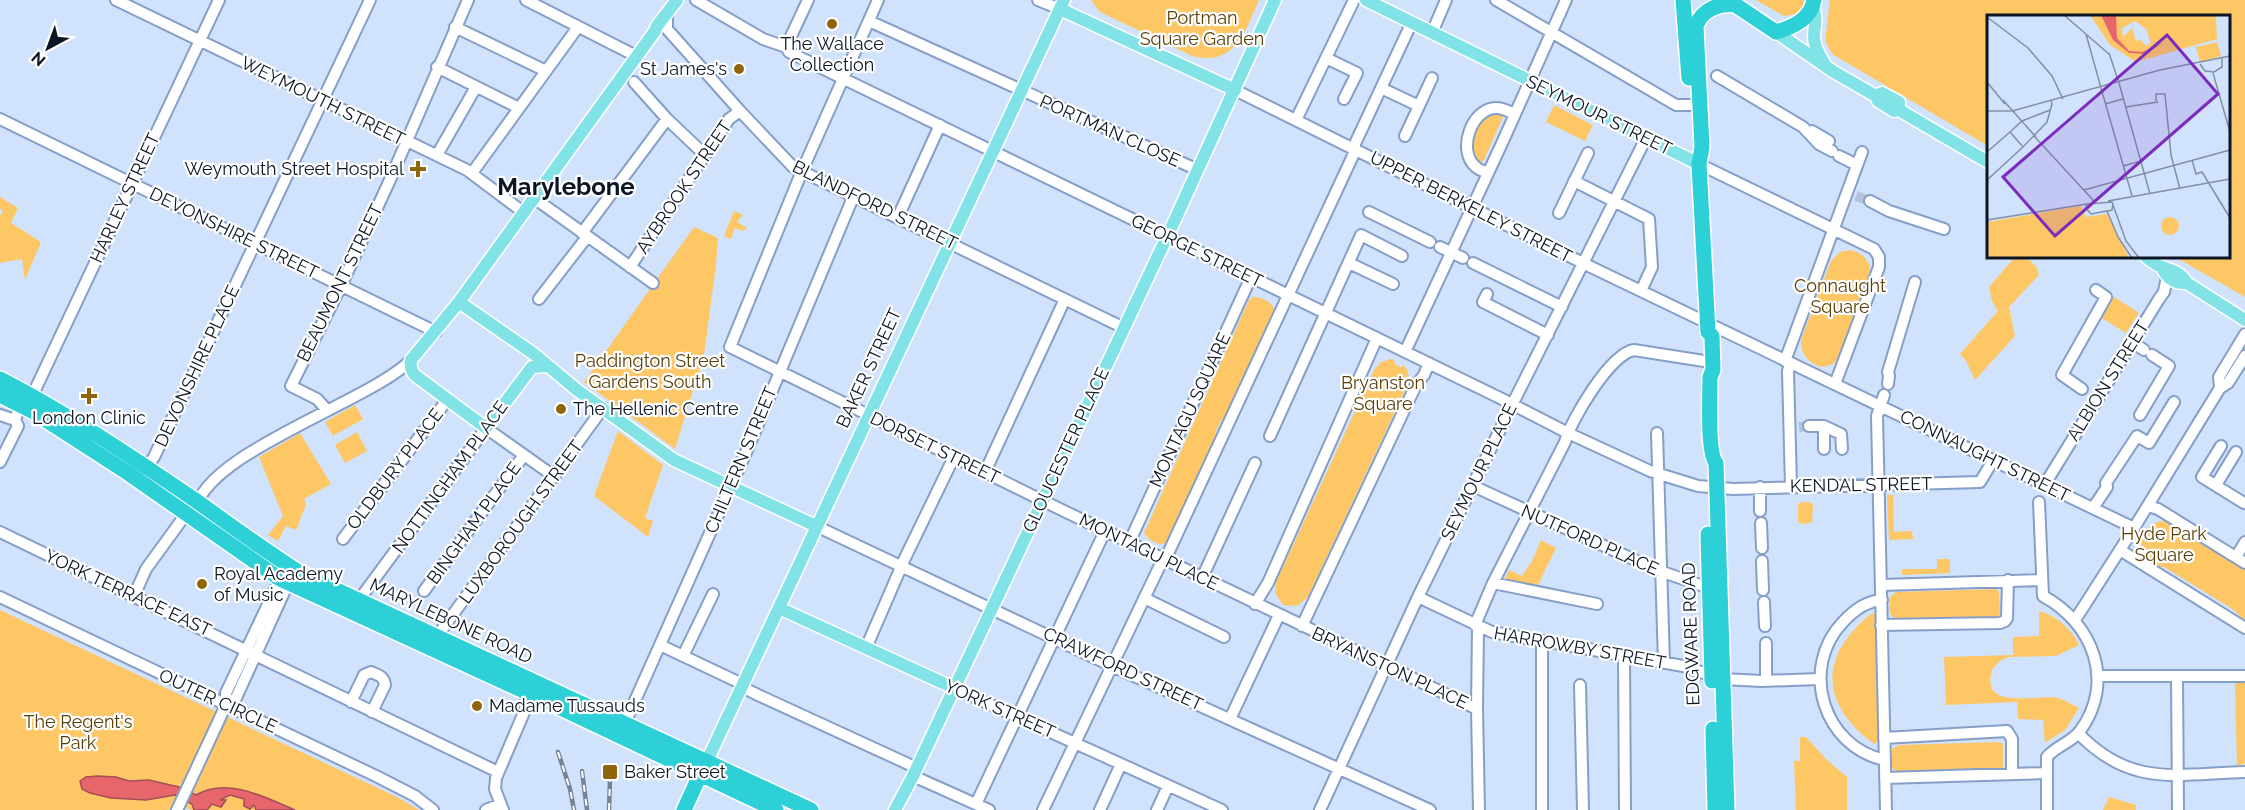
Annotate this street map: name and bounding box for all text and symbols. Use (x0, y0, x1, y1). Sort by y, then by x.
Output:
park label: Portman Square Garden (1140, 7, 1264, 49)
inset map (1987, 15, 2230, 258)
marker: The Wallace Collection (825, 17, 839, 31)
north arrow (18, 18, 78, 78)
place label: The Wallace Collection (780, 33, 884, 75)
text: N (28, 48, 49, 70)
street label: WEYMOUTH STREET (238, 52, 409, 149)
place label: St James's (640, 58, 727, 79)
marker: St James's (732, 62, 746, 76)
street label: SEYMOUR STREET (1523, 70, 1675, 159)
street label: PORTMAN CLOSE (1037, 90, 1184, 171)
street label: AYBROOK STREET (631, 116, 736, 257)
street label: HARLEY STREET (85, 130, 164, 266)
street label: UPPER BERKELEY STREET (1367, 146, 1576, 267)
street label: BLANDFORD STREET (789, 155, 961, 254)
place label: Weymouth Street Hospital (184, 158, 404, 179)
marker: Weymouth Street Hospital (409, 160, 427, 178)
district label: Marylebone (497, 172, 635, 201)
street label: DEVONSHIRE STREET (146, 182, 322, 283)
street label: BEAUMONT STREET (292, 200, 387, 365)
street label: GEORGE STREET (1128, 210, 1266, 292)
park label: Connaught Square (1794, 275, 1886, 317)
street label: DEVONSHIRE PLACE (150, 282, 243, 450)
street label: BAKER STREET (832, 305, 905, 431)
street label: ALBION STREET (2062, 317, 2153, 445)
street label: MONTAGU SQUARE (1145, 329, 1235, 490)
park label: Paddington Street Gardens South (575, 350, 725, 392)
street label: GLOUCESTER PLACE (1018, 364, 1113, 535)
park label: Bryanston Square (1341, 372, 1425, 414)
street label: CHILTERN STREET (700, 383, 781, 536)
marker: London Clinic (80, 387, 98, 405)
street label: NOTTINGHAM PLACE (387, 397, 512, 557)
place label: The Hellenic Centre (573, 398, 739, 419)
street label: SEYMOUR PLACE (1436, 400, 1521, 544)
marker: The Hellenic Centre (554, 402, 568, 416)
street label: OLDBURY PLACE (342, 404, 447, 533)
street label: CONNAUGHT STREET (1897, 405, 2074, 506)
place label: London Clinic (32, 407, 146, 428)
street label: DORSET STREET (867, 407, 1003, 488)
street label: LUXBOROUGH STREET (454, 436, 587, 607)
street label: BINGHAM PLACE (422, 458, 525, 588)
street label: KENDAL STREET (1790, 473, 1932, 496)
street label: NUTFORD PLACE (1518, 500, 1662, 579)
street label: MONTAGU PLACE (1076, 509, 1222, 594)
park label: Hyde Park Square (2121, 523, 2207, 565)
street label: YORK TERRACE EAST (42, 545, 215, 640)
street label: EDGWARE ROAD (1678, 562, 1703, 706)
place label: Royal Academy of Music (214, 563, 343, 605)
street label: MARYLEBONE ROAD (366, 574, 536, 668)
marker: Royal Academy of Music (195, 577, 209, 591)
street label: CRAWFORD STREET (1040, 622, 1206, 715)
street label: BRYANSTON PLACE (1309, 622, 1472, 713)
street label: HARROWBY STREET (1492, 622, 1668, 673)
street label: OUTER CIRCLE (156, 664, 281, 737)
street label: YORK STREET (942, 675, 1059, 742)
place label: Madame Tussauds (489, 695, 645, 716)
marker: Madame Tussauds (470, 699, 484, 713)
park label: The Regent's Park (24, 711, 133, 753)
place label: Baker Street (624, 761, 726, 782)
marker: Baker Street (601, 763, 619, 781)

